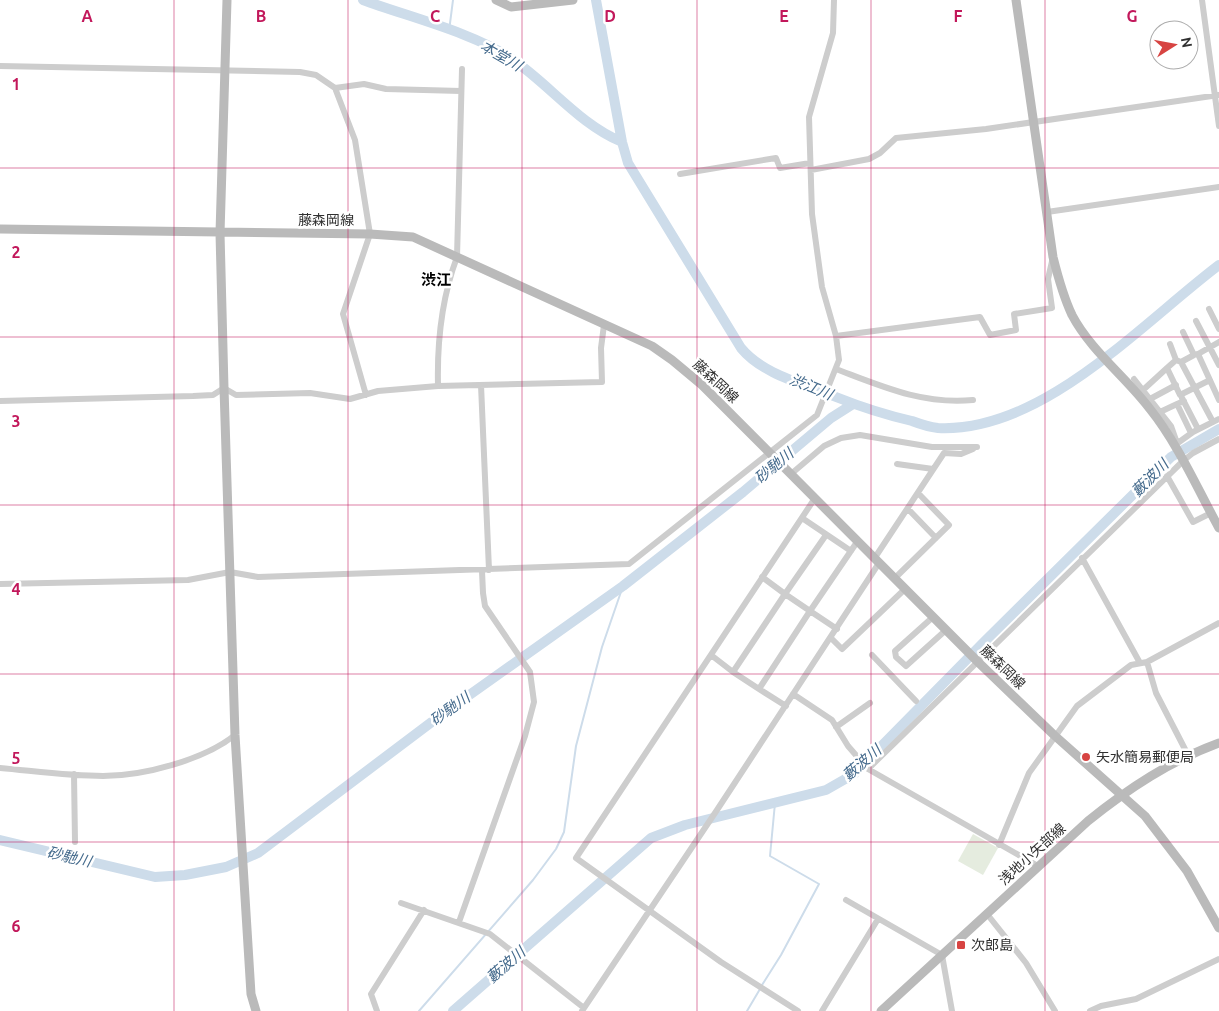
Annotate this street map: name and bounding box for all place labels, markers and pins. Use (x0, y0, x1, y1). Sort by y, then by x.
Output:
place label: 矢水簡易郵便局 (1096, 749, 1194, 765)
marker: 矢水簡易郵便局 (1080, 751, 1092, 763)
place label: 次郎島 (971, 937, 1013, 953)
marker: 次郎島 (955, 939, 967, 951)

